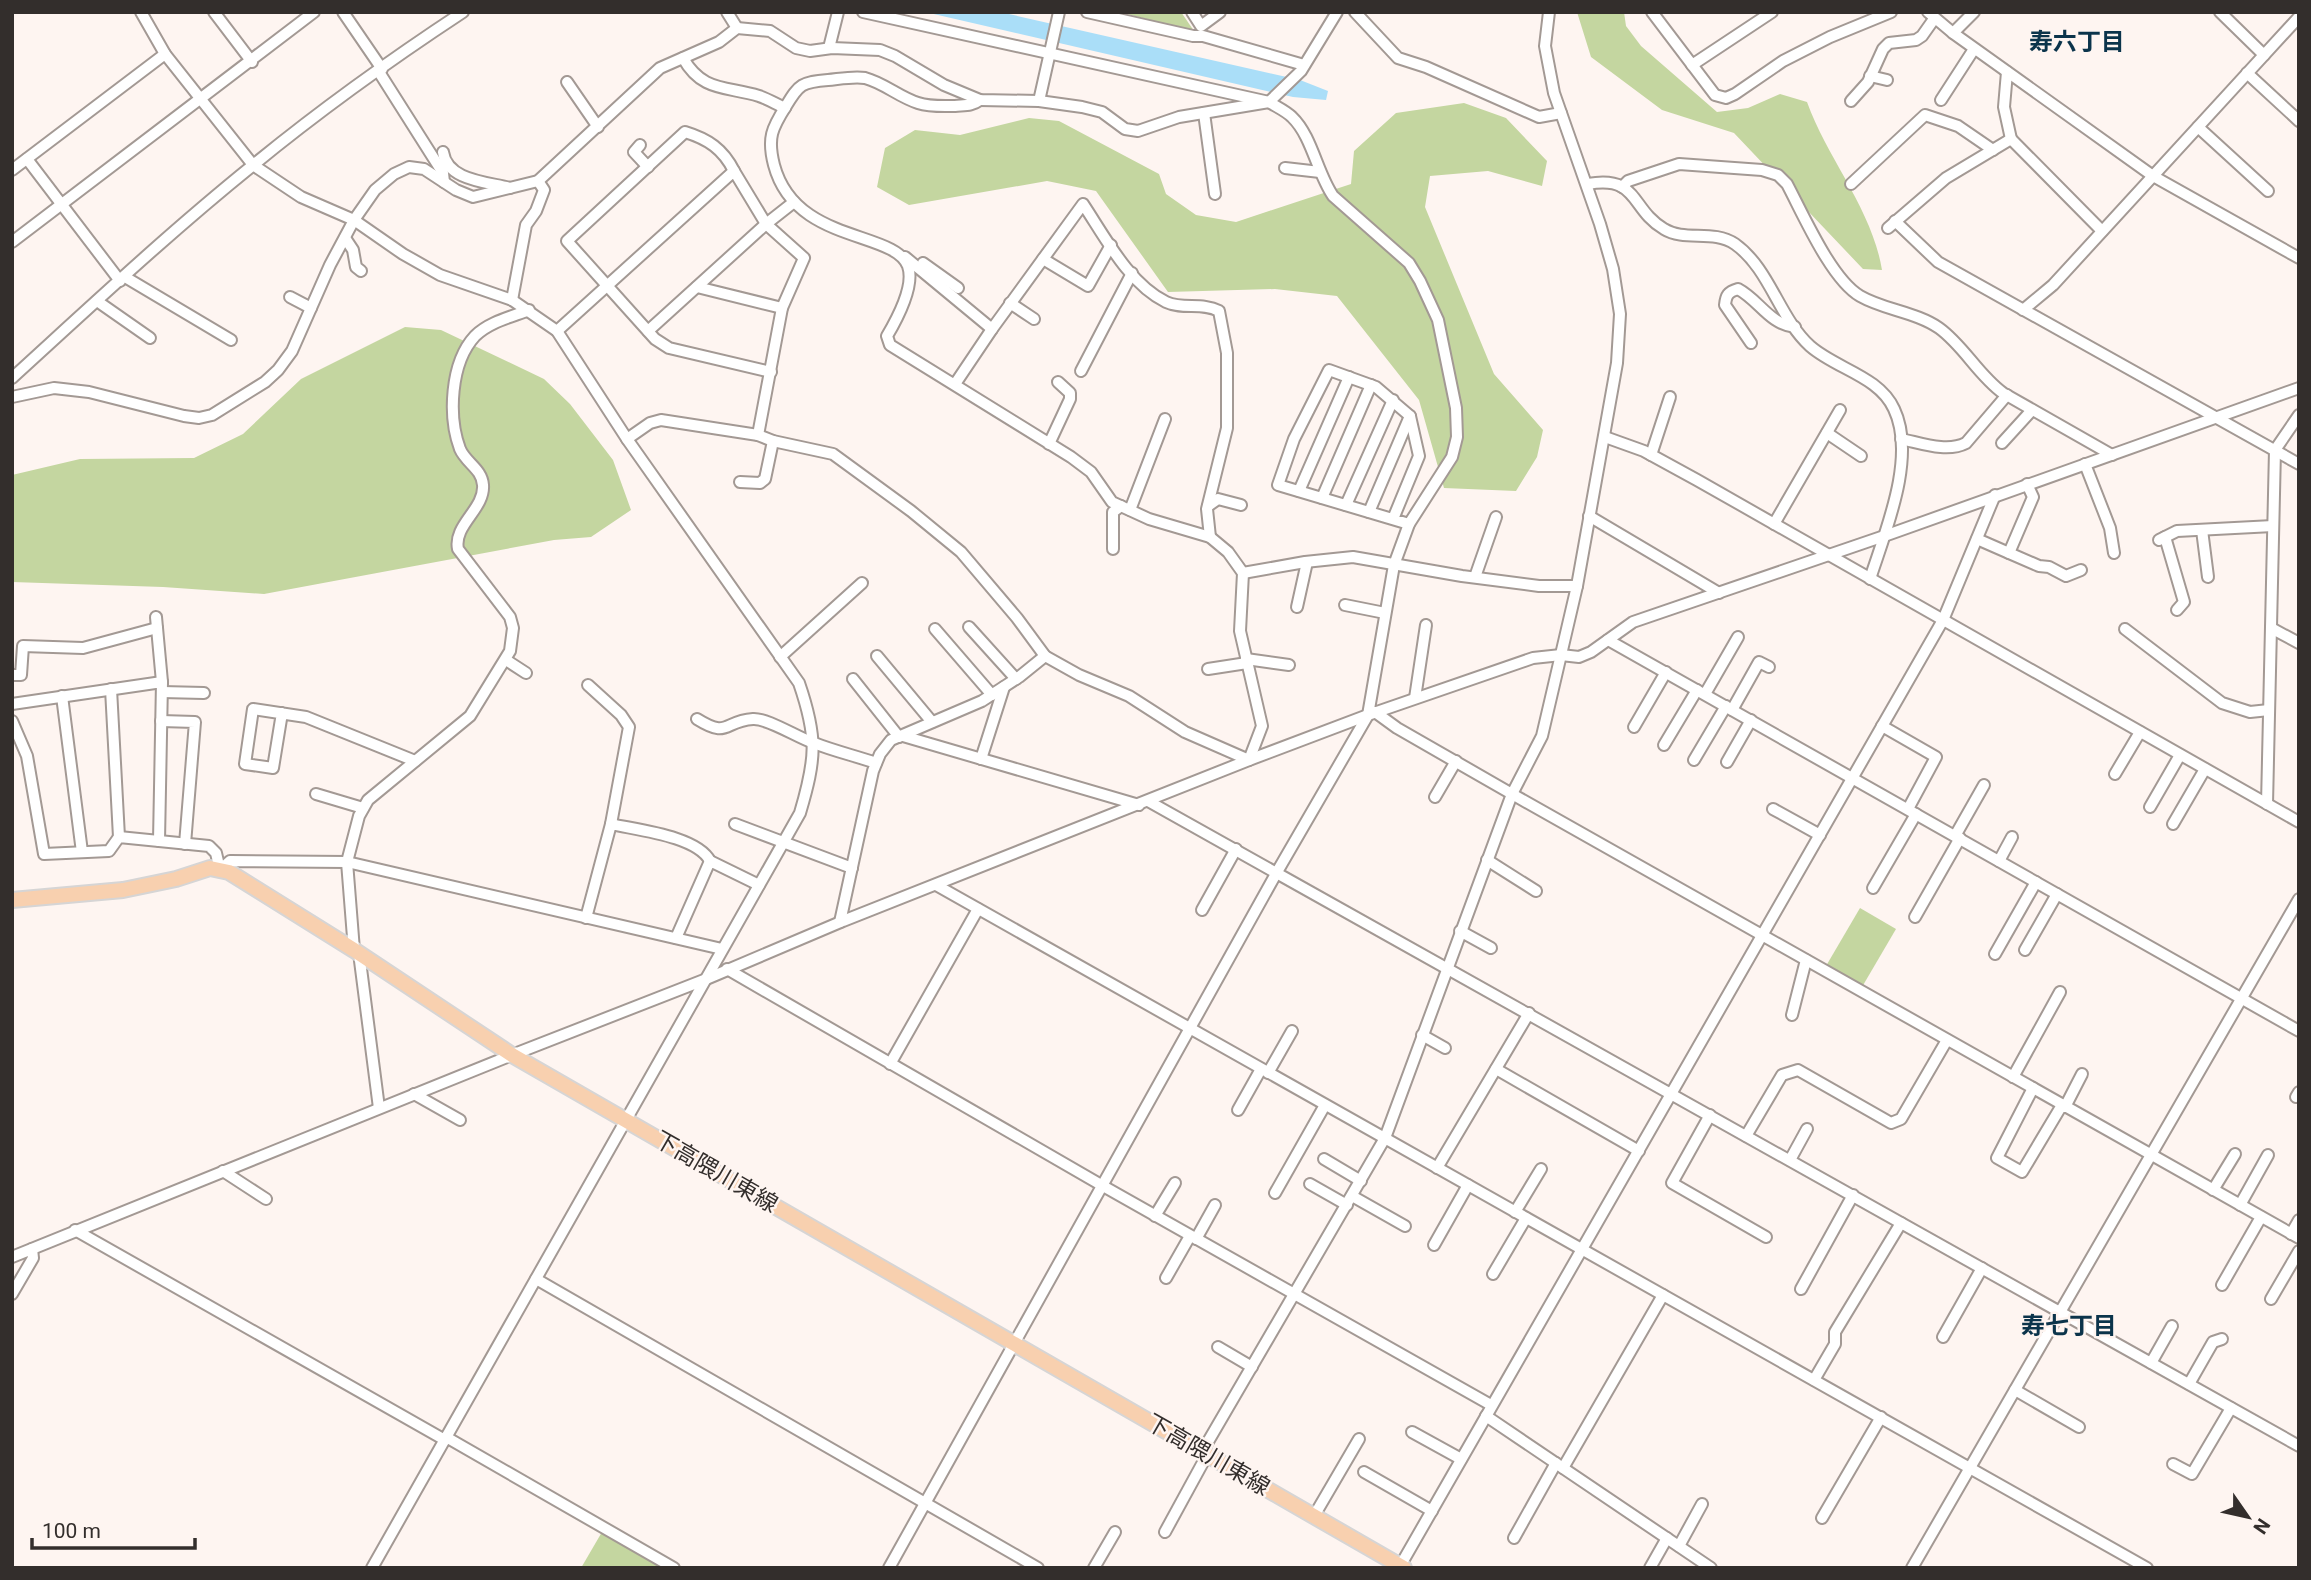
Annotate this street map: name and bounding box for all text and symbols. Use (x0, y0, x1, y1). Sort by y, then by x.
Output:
district label: 寿六丁目 (2029, 28, 2125, 56)
street label: 下高隈川東線 (649, 1126, 783, 1218)
district label: 寿七丁目 (2021, 1312, 2117, 1340)
street label: 下高隈川東線 (1141, 1409, 1275, 1501)
north arrow (2213, 1482, 2283, 1552)
scale bar (32, 1506, 194, 1550)
text: N (2248, 1514, 2275, 1538)
text: 100 m (42, 1519, 101, 1543)

